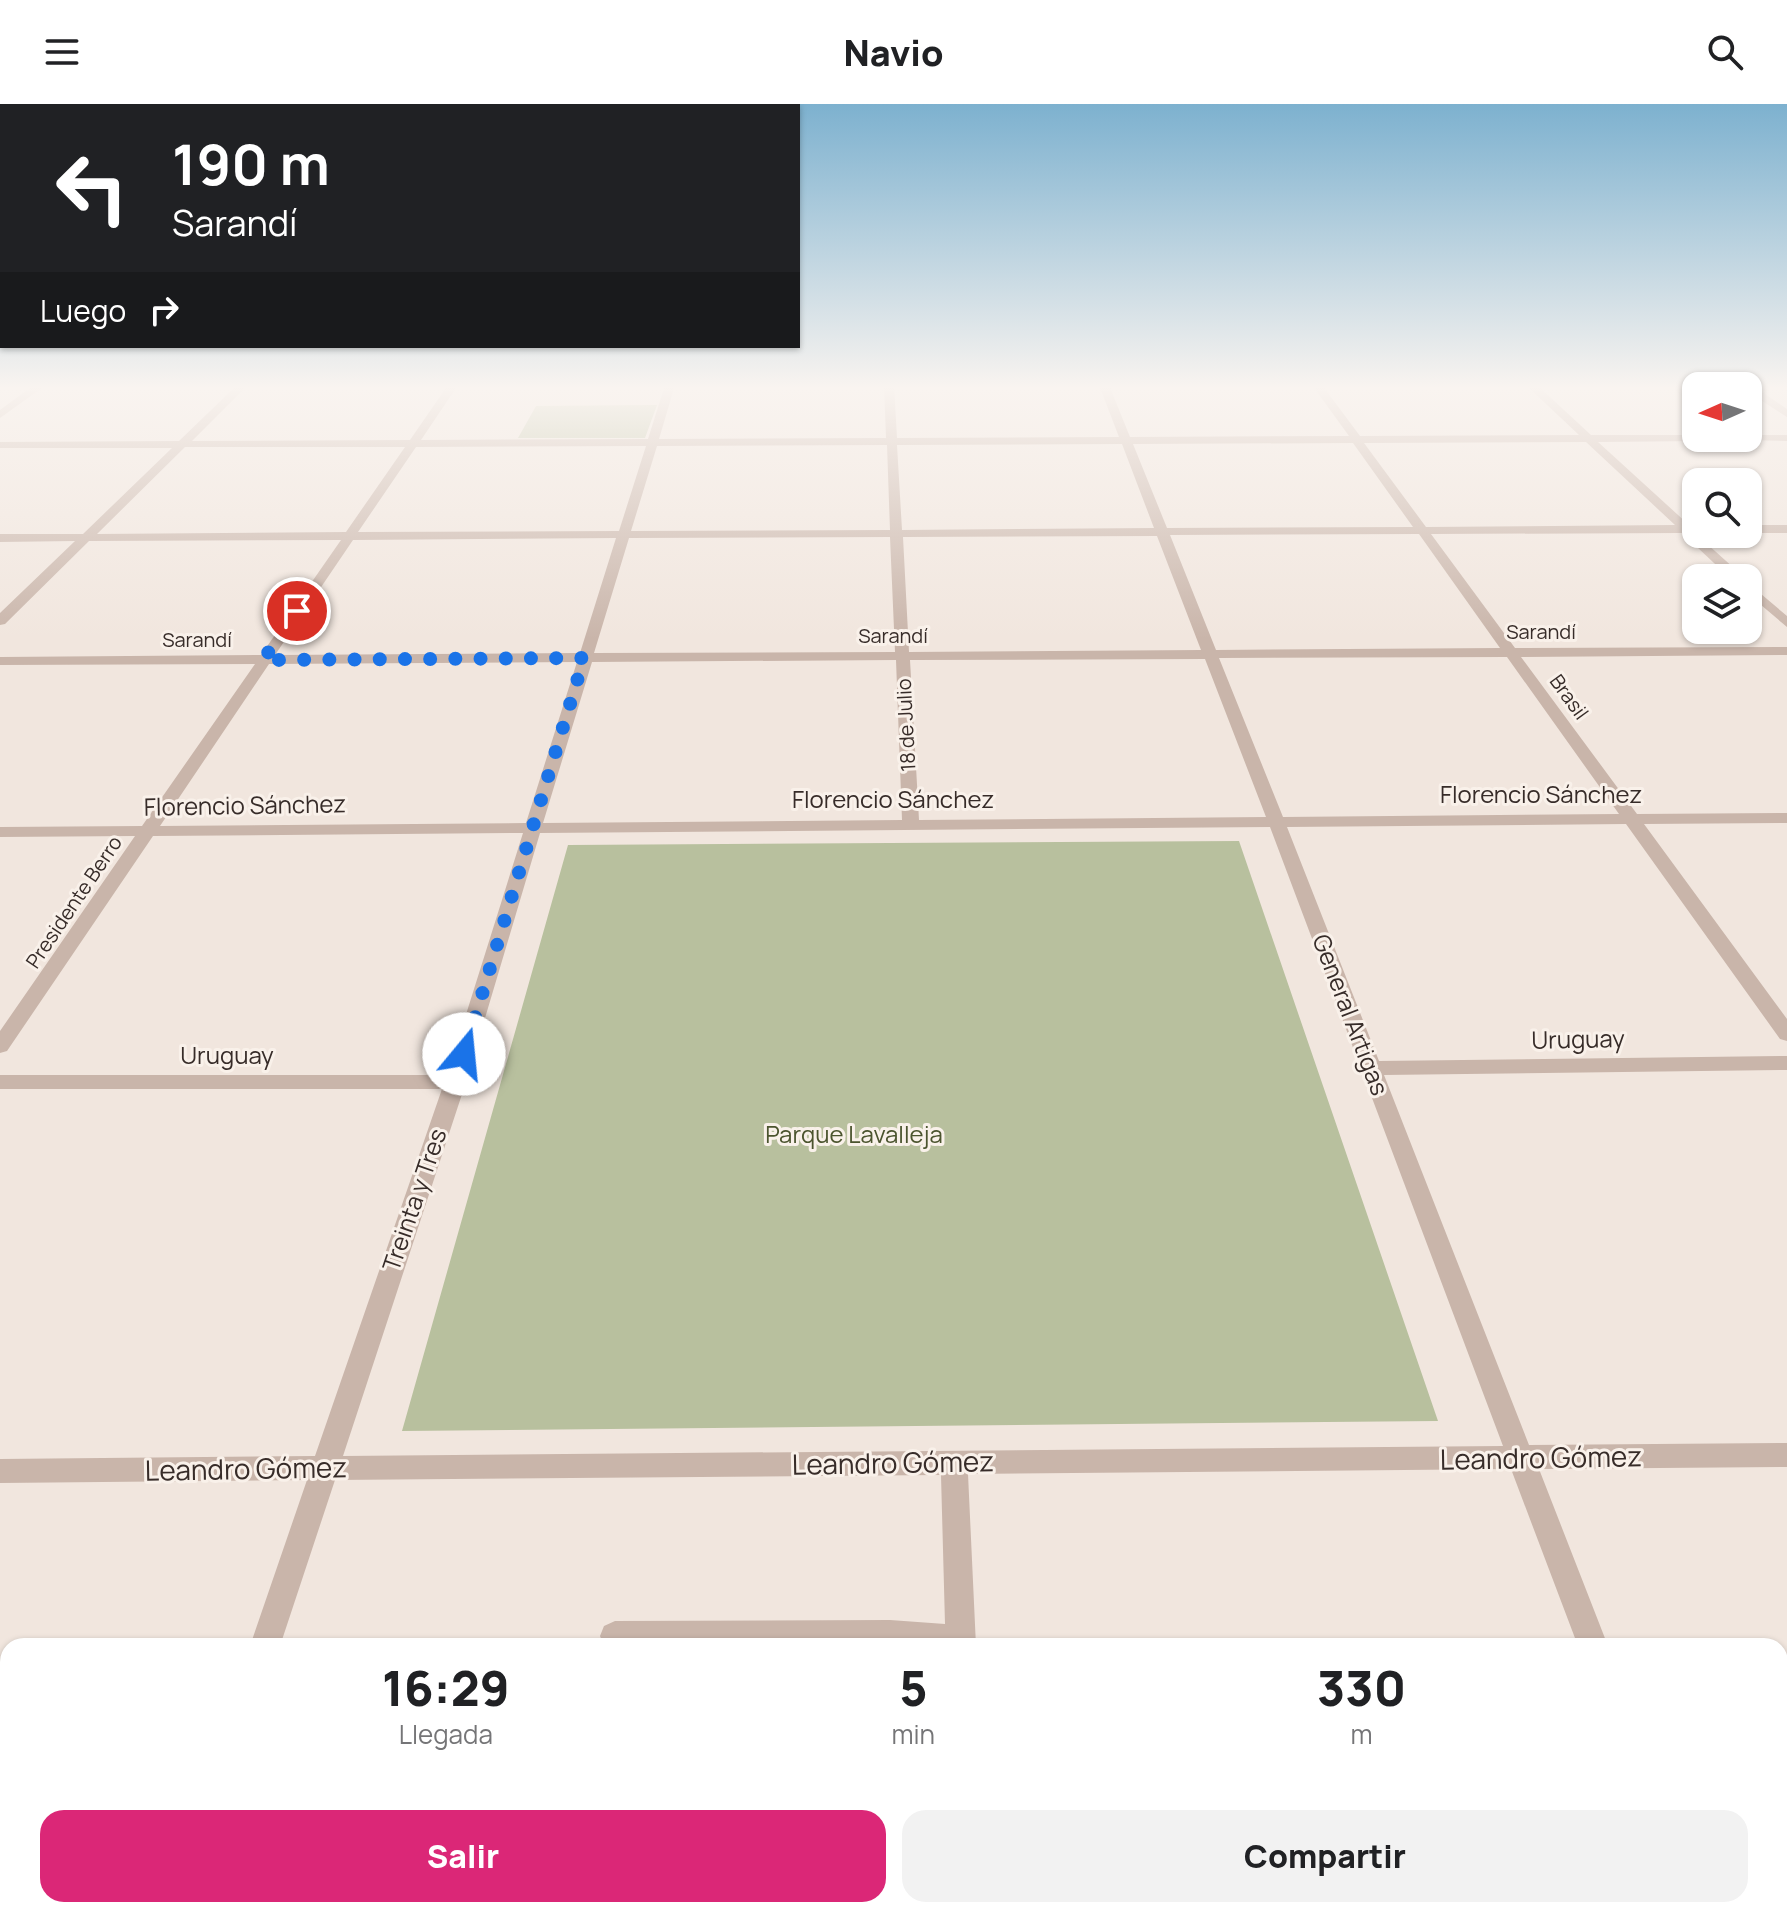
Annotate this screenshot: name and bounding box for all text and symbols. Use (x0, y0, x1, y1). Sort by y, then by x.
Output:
text: Navio (843, 28, 944, 77)
icon: menu (40, 30, 84, 74)
icon: search (1703, 30, 1747, 74)
text: 190 m (172, 125, 330, 202)
icon: left (40, 136, 144, 240)
text: Sarandí (172, 198, 297, 247)
icon: right (142, 288, 186, 332)
text: Luego (40, 290, 126, 331)
north arrow (1682, 372, 1762, 452)
map controls (1682, 372, 1762, 644)
button: search (1682, 468, 1762, 548)
button: layers (1682, 564, 1762, 644)
pin (263, 577, 331, 645)
icon: arrive (275, 589, 319, 633)
street label: Sarandí (1506, 618, 1576, 645)
street label: Sarandí (858, 622, 928, 649)
street label: Sarandí (162, 626, 232, 653)
street label: Brasil (1544, 669, 1595, 725)
street label: 18 de Julio (890, 678, 921, 772)
street label: Florencio Sánchez (1440, 777, 1642, 810)
street label: Florencio Sánchez (792, 782, 994, 815)
street label: Florencio Sánchez (144, 786, 346, 823)
street label: Presidente Berro (19, 830, 128, 973)
street label: General Artigas (1306, 929, 1397, 1100)
position arrow (422, 1012, 506, 1096)
street label: Uruguay (1531, 1021, 1625, 1056)
street label: Uruguay (180, 1038, 274, 1071)
park label: Parque Lavalleja (765, 1117, 943, 1150)
street label: Treinta y Tres (374, 1124, 453, 1275)
street label: Leandro Gómez (1440, 1436, 1642, 1478)
street label: Leandro Gómez (792, 1441, 994, 1483)
street label: Leandro Gómez (145, 1447, 347, 1489)
text: 16:29 (382, 1655, 510, 1720)
text: 5 (899, 1655, 927, 1720)
text: 330 (1317, 1655, 1406, 1720)
text: Llegada (399, 1716, 493, 1752)
text: min (891, 1716, 935, 1752)
text: m (1351, 1716, 1373, 1752)
button: Salir (40, 1810, 886, 1902)
button: Compartir (902, 1810, 1748, 1902)

